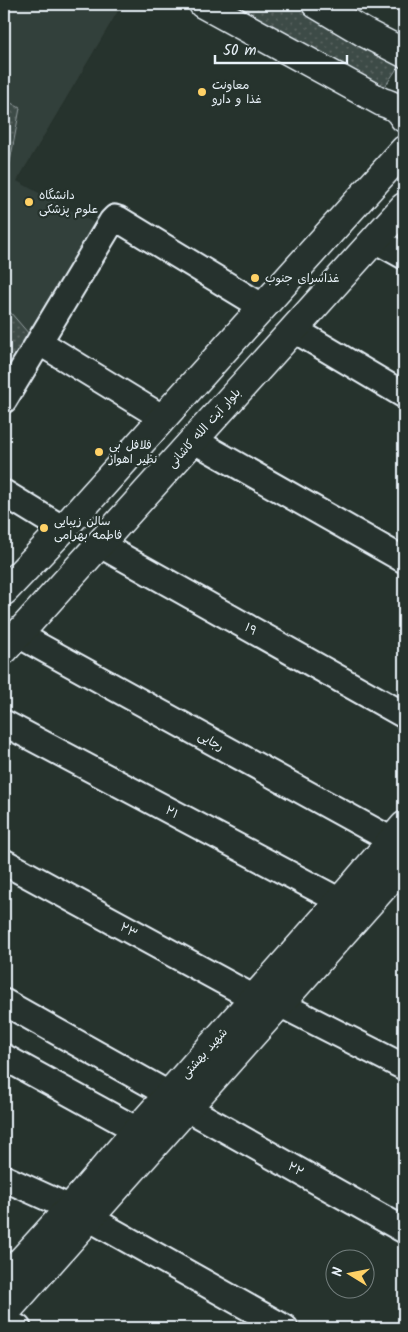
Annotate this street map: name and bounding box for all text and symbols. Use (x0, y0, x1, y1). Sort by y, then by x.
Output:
scale bar (215, 32, 348, 64)
text: 50 m (223, 39, 257, 63)
place label: معاونت غذا و دارو (211, 76, 262, 109)
marker: معاونت غذا و دارو (196, 86, 208, 98)
place label: دانشگاه علوم پزشکی (39, 186, 98, 219)
marker: دانشگاه علوم پزشکی (23, 196, 35, 208)
place label: غذاسرای جنوب (265, 269, 339, 288)
marker: غذاسرای جنوب (249, 272, 261, 284)
street label: بلوار آیت الله کاشانی (163, 384, 246, 473)
place label: فلافل بی نظیر اهواز (108, 436, 157, 469)
marker: فلافل بی نظیر اهواز (93, 446, 105, 458)
place label: سالن زیبایی فاطمه بهرامی (54, 512, 122, 545)
marker: سالن زیبایی فاطمه بهرامی (38, 522, 50, 534)
street label: ۱۹ (241, 618, 261, 641)
street label: رجایی (194, 727, 227, 756)
street label: ۲۱ (162, 801, 182, 824)
street label: ۲۳ (116, 918, 141, 943)
street label: شهید بهشتی (176, 1024, 232, 1083)
street label: ۲۲ (284, 1157, 307, 1182)
north arrow (326, 1250, 376, 1300)
text: N (327, 1265, 350, 1278)

